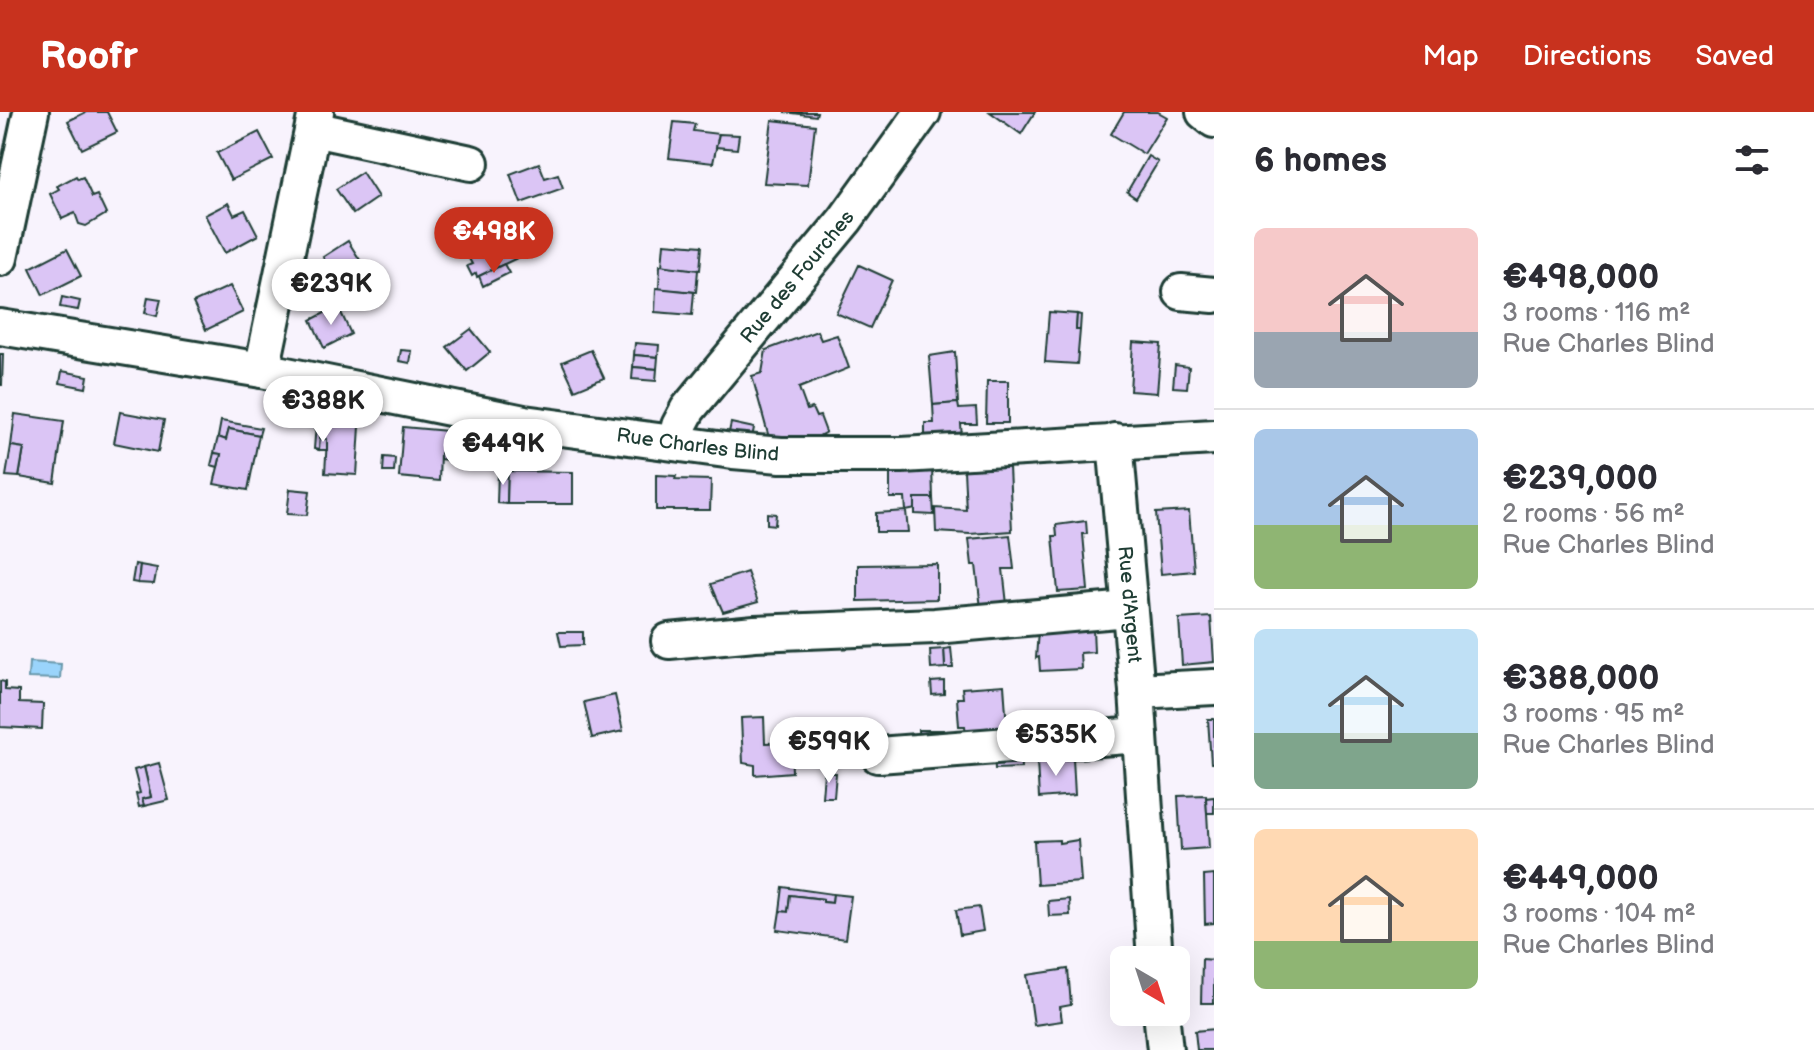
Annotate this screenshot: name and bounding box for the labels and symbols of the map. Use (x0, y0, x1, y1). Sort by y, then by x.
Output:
street label: Rue des Fourches (736, 206, 860, 348)
pin: €498K (438, 207, 550, 275)
pin: €239K (275, 259, 387, 327)
pin: €388K (267, 376, 379, 444)
pin: €449K (447, 419, 559, 487)
street label: Rue Charles Blind (615, 424, 780, 467)
street label: Rue d'Argent (1112, 545, 1146, 664)
pin: €535K (1000, 710, 1112, 778)
pin: €599K (773, 717, 885, 785)
north arrow (1110, 946, 1190, 1026)

